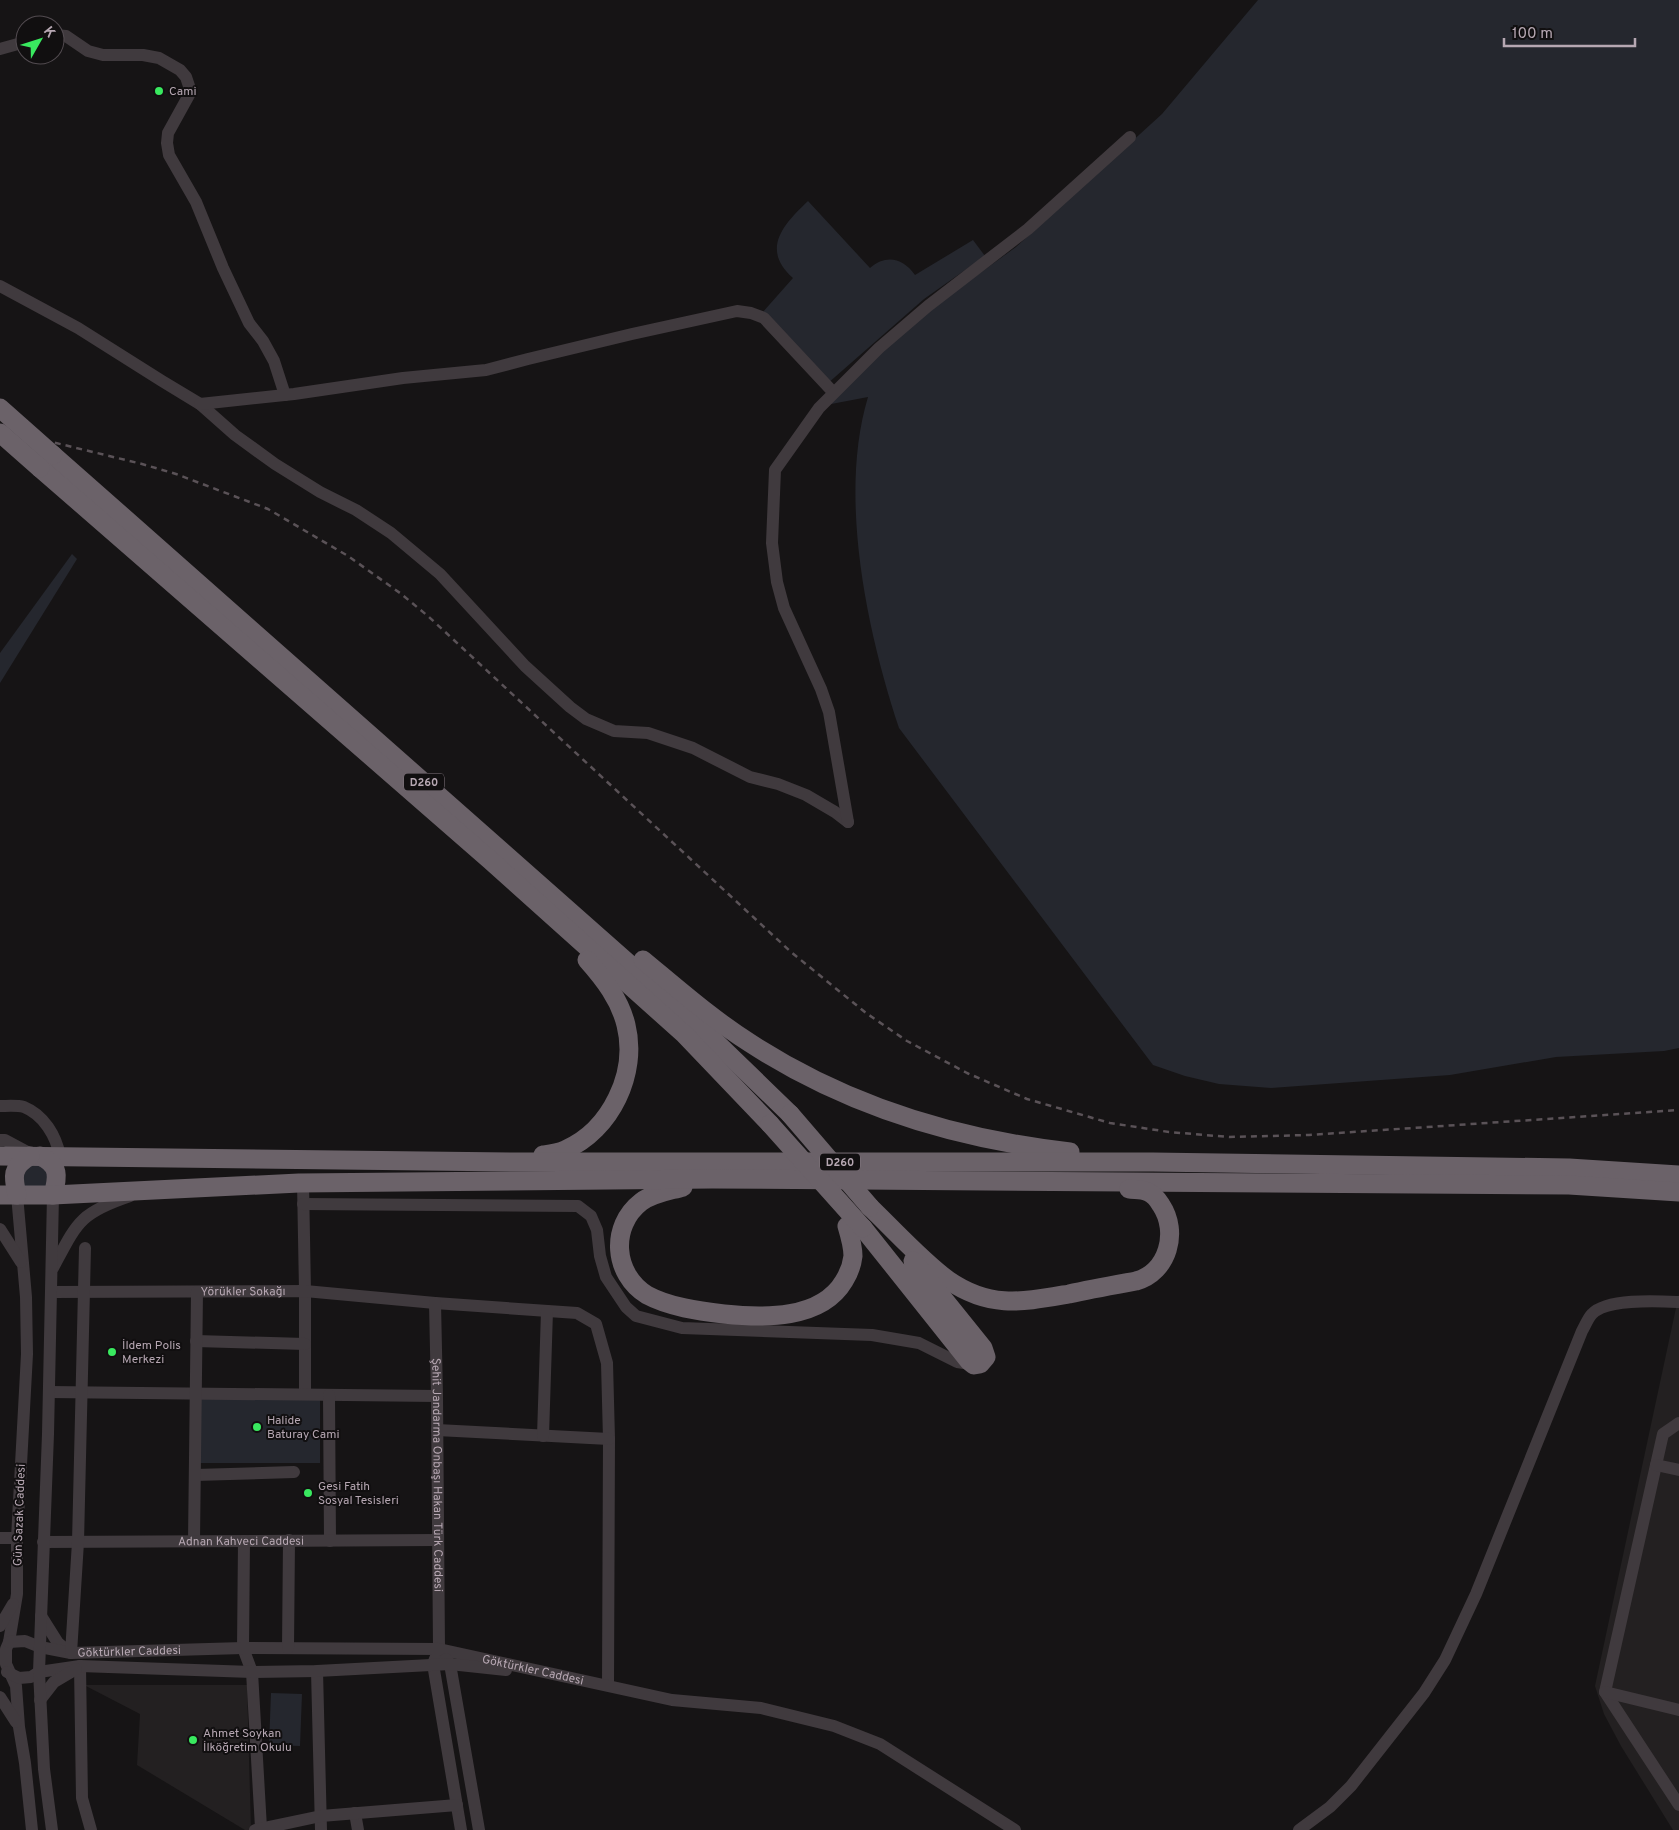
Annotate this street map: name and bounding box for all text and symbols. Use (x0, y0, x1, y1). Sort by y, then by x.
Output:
north arrow (15, 15, 65, 65)
scale bar (1504, 15, 1635, 47)
text: K (39, 24, 59, 42)
text: 100 m (1512, 25, 1553, 44)
place label: Cami (169, 84, 196, 100)
marker: Cami (153, 85, 165, 97)
road number: D260 (404, 774, 444, 790)
road number: D260 (820, 1154, 860, 1170)
street label: Yörükler Sokağı (200, 1284, 286, 1300)
place label: İldem Polis Merkezi (122, 1338, 181, 1368)
marker: İldem Polis Merkezi (106, 1346, 118, 1358)
street label: Şehit Jandarma Onbaşı Hakan Türk Caddesi (427, 1358, 446, 1592)
place label: Halide Baturay Cami (267, 1413, 340, 1443)
marker: Halide Baturay Cami (251, 1421, 263, 1433)
street label: Gün Sazak Caddesi (10, 1464, 30, 1566)
place label: Gesi Fatih Sosyal Tesisleri (318, 1479, 399, 1509)
marker: Gesi Fatih Sosyal Tesisleri (302, 1487, 314, 1499)
street label: Adnan Kahveci Caddesi (178, 1534, 304, 1550)
street label: Göktürkler Caddesi (77, 1643, 181, 1662)
street label: Göktürkler Caddesi (480, 1652, 585, 1689)
place label: Ahmet Soykan İlköğretim Okulu (203, 1726, 292, 1756)
marker: Ahmet Soykan İlköğretim Okulu (187, 1734, 199, 1746)

